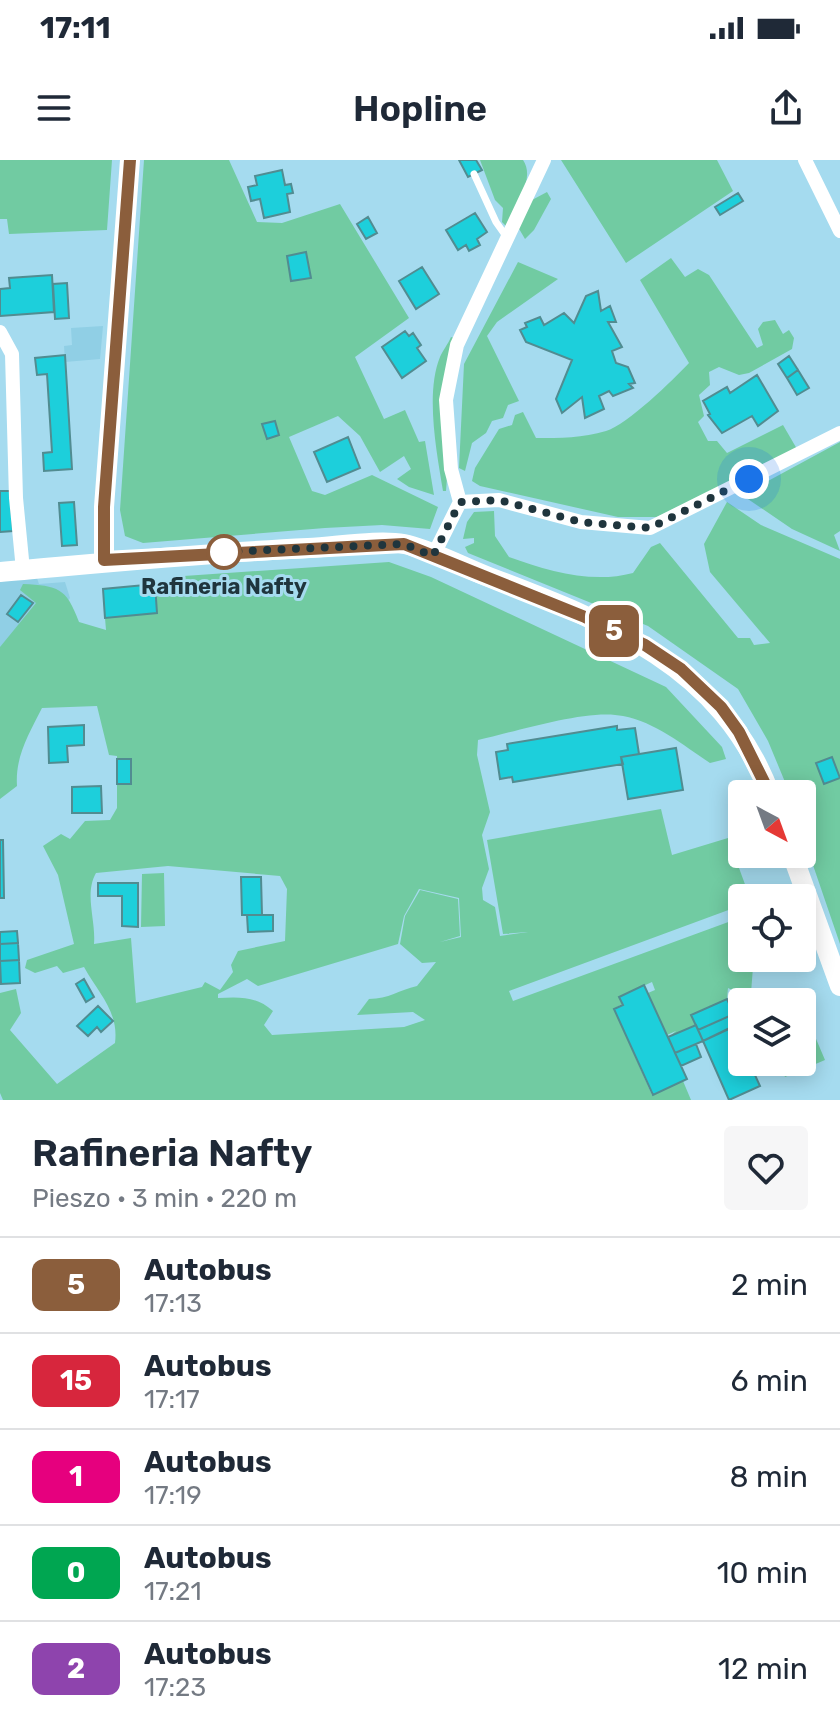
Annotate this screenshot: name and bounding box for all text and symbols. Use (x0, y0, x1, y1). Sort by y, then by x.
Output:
text: 17:11 (40, 10, 111, 46)
icon: menu (32, 86, 76, 130)
icon: share (764, 86, 808, 130)
text: Hopline (353, 87, 487, 130)
your location (729, 459, 769, 499)
marker: Rafineria Nafty (207, 535, 241, 569)
place label: Rafineria Nafty (141, 573, 307, 600)
line badge: 5 (588, 605, 640, 657)
text: 5 (605, 614, 623, 647)
north arrow (728, 780, 816, 868)
map controls (728, 780, 816, 1076)
button: locate (728, 884, 816, 972)
button: layers (728, 988, 816, 1076)
button: heart (724, 1126, 808, 1210)
text: Rafineria Nafty (32, 1130, 312, 1176)
text: Pieszo · 3 min · 220 m (32, 1183, 297, 1214)
text: Autobus (144, 1252, 272, 1288)
text: 2 min (731, 1267, 808, 1303)
text: 5 (67, 1268, 85, 1301)
text: 17:13 (144, 1288, 202, 1319)
text: Autobus (144, 1348, 272, 1384)
text: 6 min (730, 1363, 808, 1399)
text: 15 (60, 1364, 92, 1397)
text: 17:17 (144, 1384, 200, 1415)
text: Autobus (144, 1444, 272, 1480)
text: 8 min (729, 1459, 808, 1495)
text: 1 (69, 1460, 83, 1493)
text: 17:19 (144, 1480, 202, 1511)
text: Autobus (144, 1540, 272, 1576)
text: 10 min (717, 1555, 808, 1591)
text: 0 (66, 1556, 86, 1589)
text: 17:21 (144, 1576, 202, 1607)
text: Autobus (144, 1636, 272, 1672)
text: 12 min (718, 1651, 808, 1687)
text: 2 (67, 1652, 85, 1685)
text: 17:23 (144, 1672, 206, 1703)

